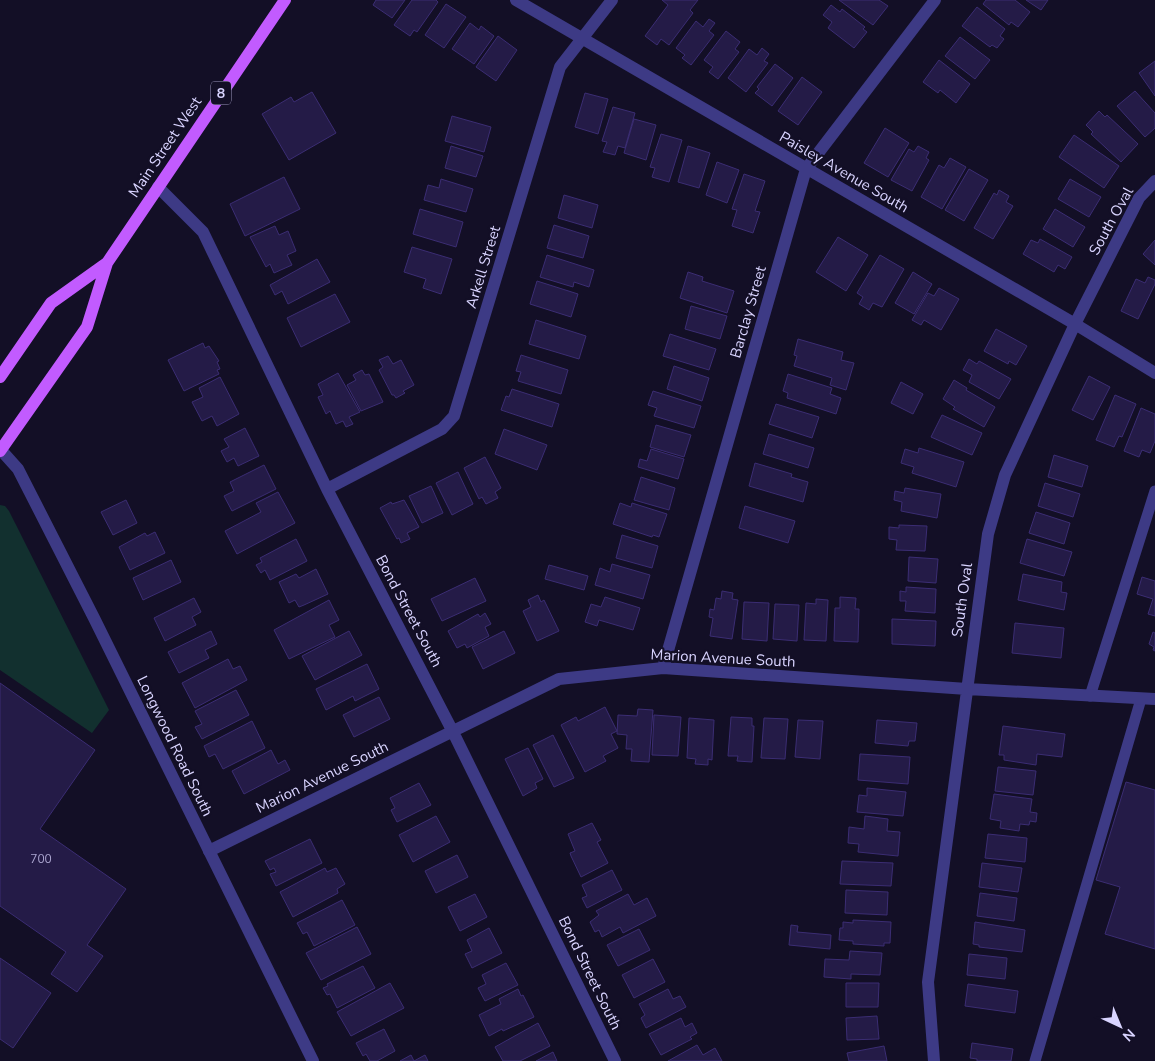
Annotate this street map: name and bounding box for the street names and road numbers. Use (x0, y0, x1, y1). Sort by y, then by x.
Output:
road number: 8 (211, 82, 231, 105)
street label: Main Street West (124, 92, 207, 201)
street label: Paisley Avenue South (776, 127, 912, 217)
street label: South Oval (1084, 183, 1138, 259)
street label: Arkell Street (461, 223, 505, 311)
street label: Barclay Street (725, 263, 771, 360)
street label: Bond Street South (371, 552, 447, 670)
street label: South Oval (947, 561, 977, 639)
street label: Marion Avenue South (650, 644, 796, 672)
street label: Longwood Road South (132, 672, 218, 820)
street label: Marion Avenue South (252, 736, 392, 818)
street label: Bond Street South (554, 913, 626, 1033)

